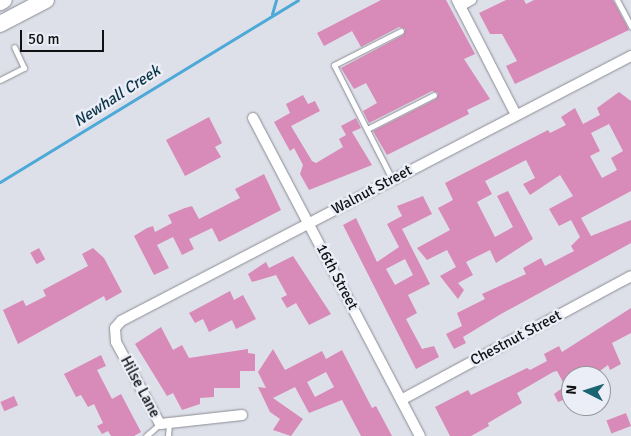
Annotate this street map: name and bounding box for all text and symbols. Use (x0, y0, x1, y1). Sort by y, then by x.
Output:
scale bar (22, 20, 106, 52)
text: 50 m (28, 30, 59, 48)
water label: Newhall Creek (70, 61, 164, 131)
street label: Walnut Street (329, 161, 415, 219)
street label: 16th Street (312, 241, 362, 313)
street label: Chestnut Street (467, 306, 565, 370)
street label: Hilse Lane (116, 353, 164, 421)
north arrow (561, 366, 611, 416)
text: N (563, 384, 580, 395)

